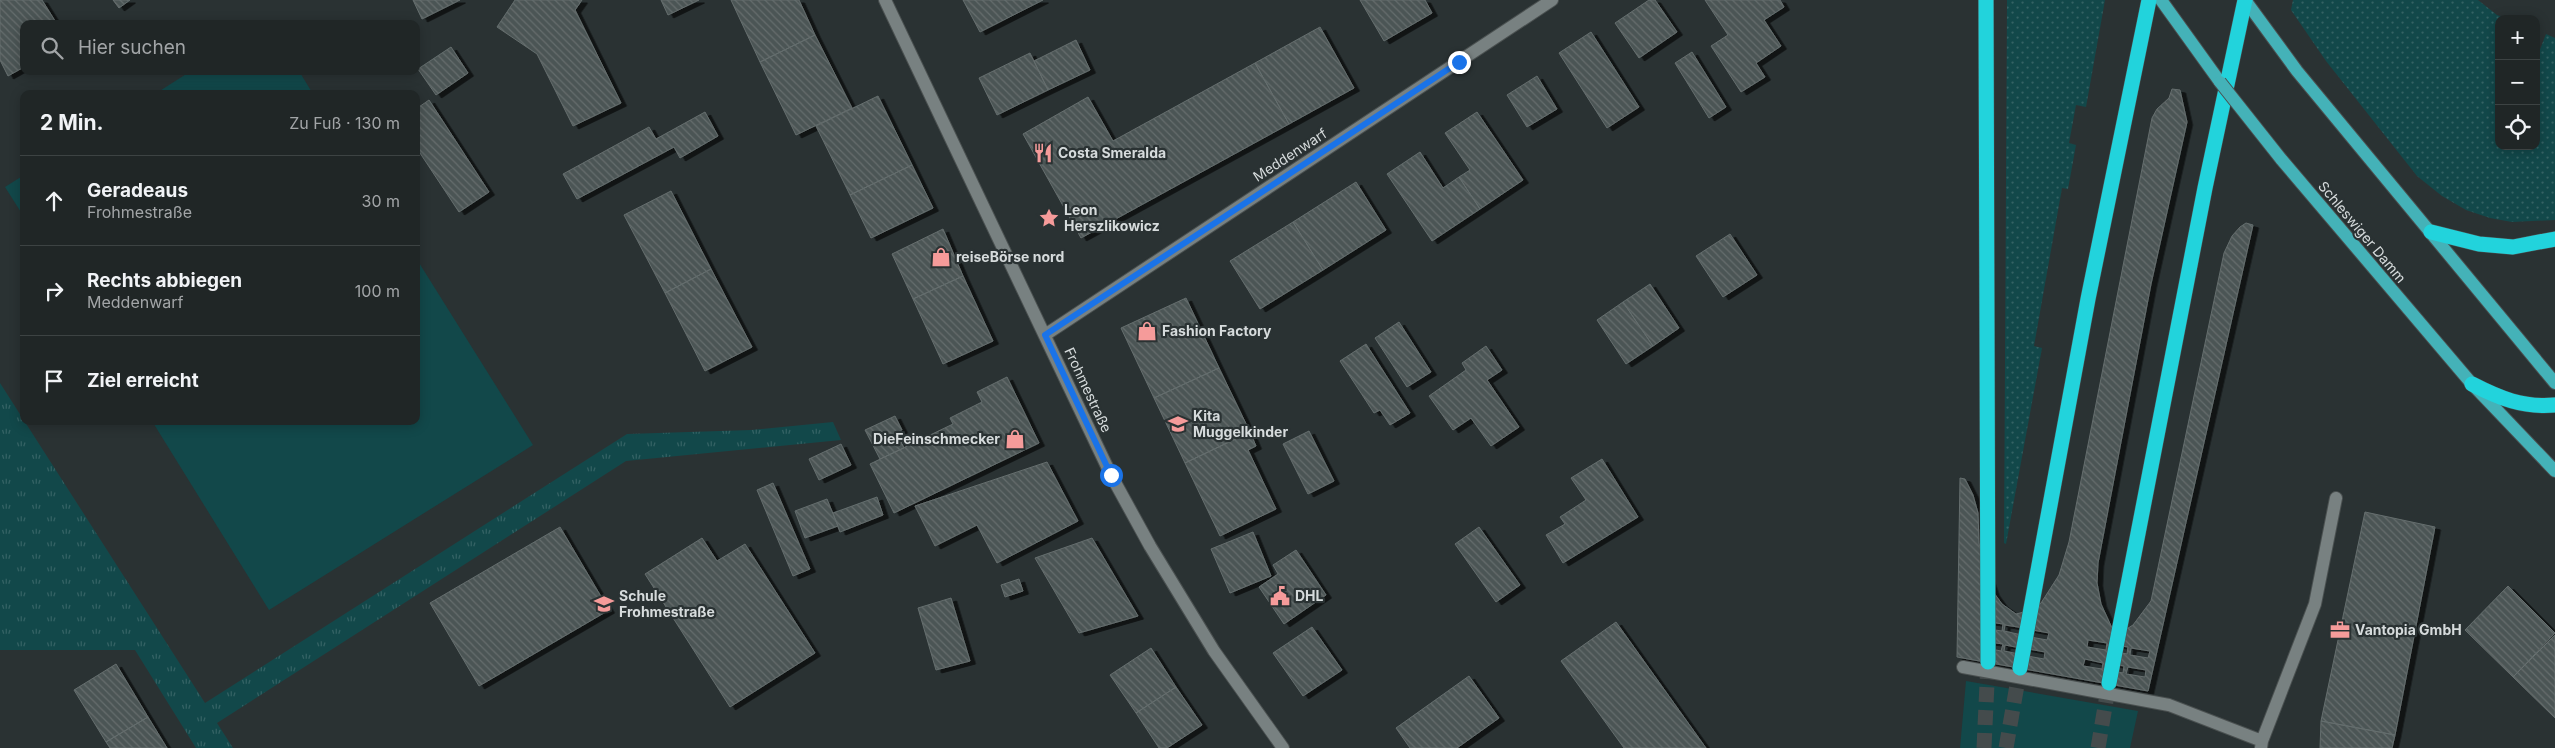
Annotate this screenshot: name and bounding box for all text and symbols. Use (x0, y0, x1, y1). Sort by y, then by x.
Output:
map controls (2495, 15, 2540, 150)
button: + (2495, 15, 2540, 60)
search box (20, 20, 420, 75)
icon: search (38, 34, 66, 62)
text: Hier suchen (78, 36, 186, 59)
route end (1448, 51, 1471, 74)
button: − (2495, 60, 2540, 105)
button: locate (2495, 105, 2540, 150)
text: 2 Min. (40, 110, 104, 135)
text: Zu Fuß · 130 m (289, 113, 400, 133)
street label: Meddenwarf (1250, 124, 1330, 185)
restaurant icon: Costa Smeralda (1032, 142, 1054, 164)
place label: Costa Smeralda (1058, 144, 1166, 161)
street label: Schleswiger Damm (2315, 177, 2410, 286)
text: Geradeaus (87, 179, 188, 202)
icon: ahead (40, 187, 68, 215)
text: 30 m (362, 191, 400, 211)
place label: Leon Herszlikowicz (1064, 201, 1160, 234)
text: Frohmestraße (87, 202, 192, 222)
place icon: Leon Herszlikowicz (1038, 207, 1060, 229)
shop icon: reiseBörse nord (930, 246, 952, 268)
place label: reiseBörse nord (956, 248, 1064, 265)
text: Rechts abbiegen (87, 269, 242, 292)
icon: right (40, 277, 68, 305)
text: 100 m (355, 281, 400, 301)
text: Meddenwarf (87, 292, 183, 312)
shop icon: Fashion Factory (1136, 320, 1158, 342)
place label: Fashion Factory (1162, 322, 1272, 339)
street label: Frohmestraße (1061, 345, 1116, 435)
icon: arrive (40, 367, 68, 395)
text: Ziel erreicht (87, 369, 199, 392)
place label: Kita Muggelkinder (1193, 407, 1288, 440)
school or university icon: Kita Muggelkinder (1167, 413, 1189, 435)
shop icon: DieFeinschmecker (1004, 428, 1026, 450)
place label: DieFeinschmecker (873, 430, 1000, 447)
route start (1100, 464, 1123, 487)
public building icon: DHL (1269, 585, 1291, 607)
place label: Schule Frohmestraße (619, 587, 715, 620)
place label: DHL (1295, 587, 1324, 604)
school or university icon: Schule Frohmestraße (593, 593, 615, 615)
office icon: Vantopia GmbH (2329, 619, 2351, 641)
place label: Vantopia GmbH (2355, 621, 2462, 638)

